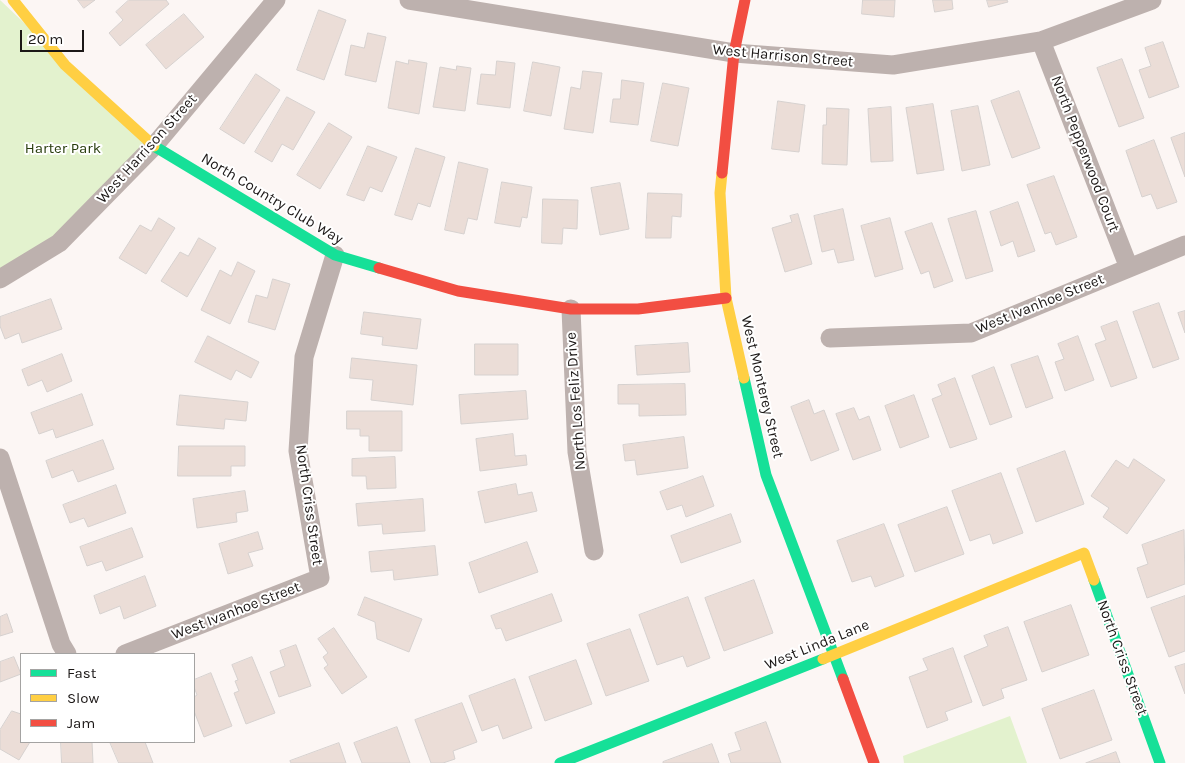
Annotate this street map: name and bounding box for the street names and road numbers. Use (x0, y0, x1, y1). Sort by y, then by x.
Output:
street label: West Harrison Street (712, 41, 854, 71)
street label: North Pepperwood Court (1047, 73, 1123, 235)
street label: West Harrison Street (93, 91, 201, 207)
street label: North Country Club Way (198, 149, 346, 249)
street label: West Ivanhoe Street (973, 270, 1107, 338)
street label: West Monterey Street (737, 314, 787, 460)
street label: North Los Feliz Drive (562, 331, 590, 471)
street label: North Criss Street (292, 443, 326, 567)
street label: West Ivanhoe Street (169, 578, 303, 644)
street label: North Criss Street (1093, 598, 1151, 718)
street label: West Linda Lane (762, 616, 872, 674)

